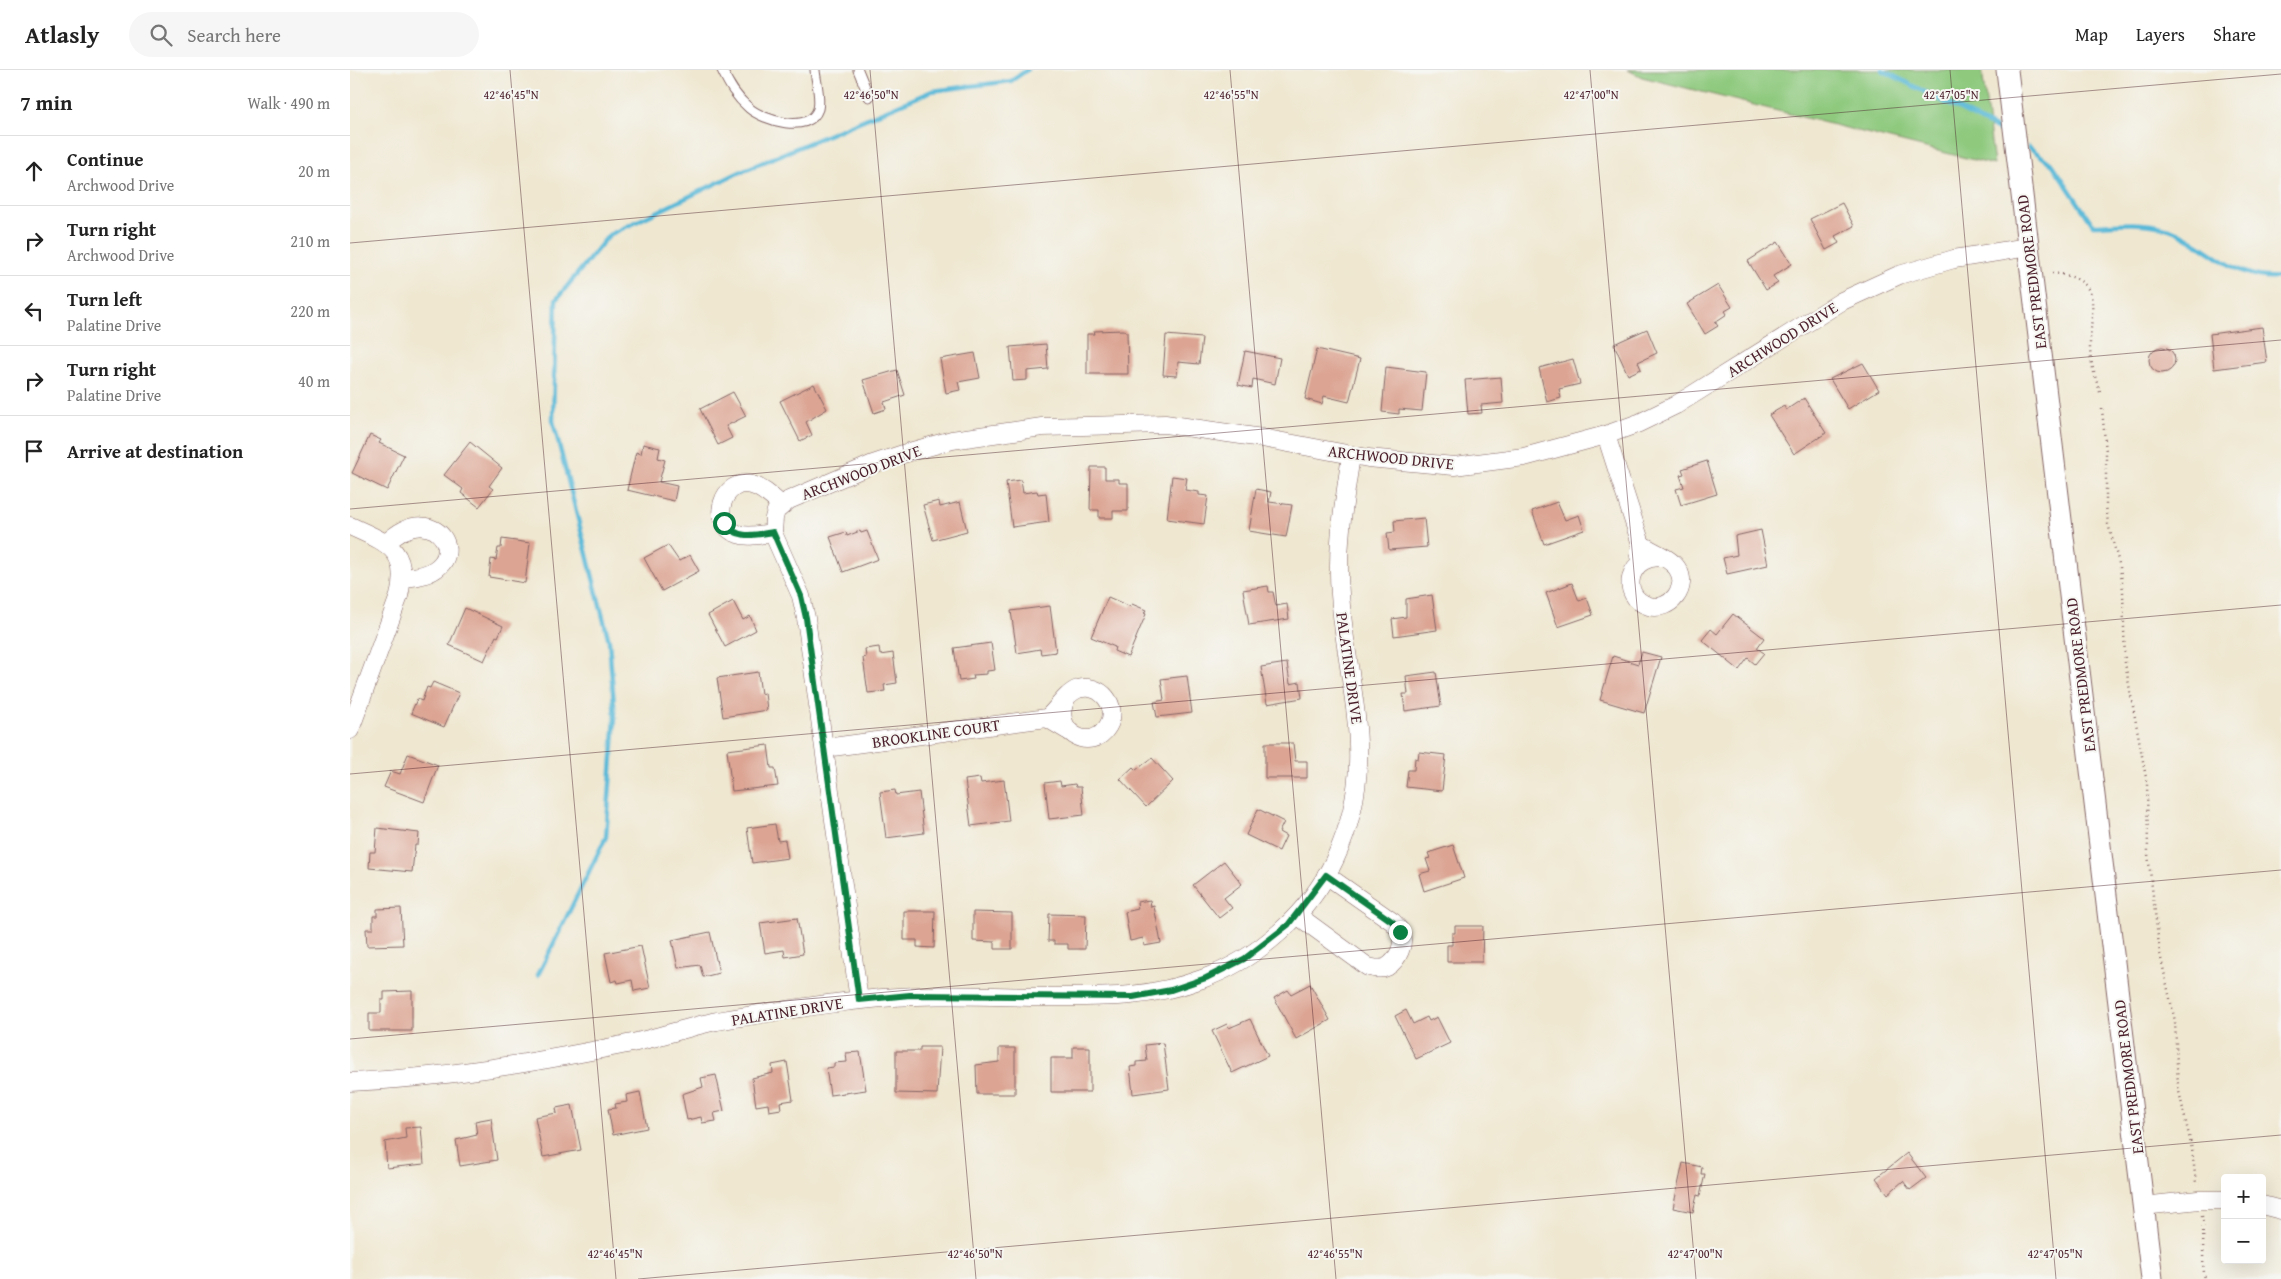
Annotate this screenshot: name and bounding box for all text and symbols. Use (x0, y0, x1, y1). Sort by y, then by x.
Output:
search box (129, 12, 479, 57)
text: Atlasly (25, 17, 99, 52)
icon: search (147, 21, 175, 49)
text: Search here (187, 21, 281, 49)
text: Map (2075, 21, 2108, 48)
text: Layers (2136, 21, 2185, 48)
text: Share (2213, 21, 2256, 48)
text: 42°46'45"N (483, 86, 539, 103)
text: 42°46'50"N (843, 86, 899, 103)
text: 42°46'55"N (1203, 86, 1259, 103)
text: 42°47'00"N (1563, 86, 1619, 103)
text: 42°47'05"N (1923, 86, 1979, 103)
text: 7 min (20, 87, 72, 118)
text: Walk · 490 m (247, 91, 330, 115)
text: Continue (67, 145, 144, 173)
icon: ahead (20, 157, 48, 185)
text: 20 m (298, 159, 330, 183)
text: Archwood Drive (67, 173, 174, 197)
street label: EAST PREDMORE ROAD (2010, 193, 2052, 351)
text: Turn right (67, 215, 156, 243)
icon: right (20, 227, 48, 255)
text: 210 m (290, 229, 330, 253)
text: Archwood Drive (67, 243, 174, 267)
text: Turn left (67, 285, 142, 313)
street label: ARCHWOOD DRIVE (1722, 295, 1842, 383)
icon: left (20, 297, 48, 325)
text: 220 m (290, 299, 330, 323)
text: Palatine Drive (67, 313, 161, 337)
text: Turn right (67, 355, 156, 383)
icon: right (20, 367, 48, 395)
text: 40 m (298, 369, 330, 393)
text: Palatine Drive (67, 383, 161, 407)
icon: arrive (20, 437, 48, 465)
text: Arrive at destination (67, 437, 243, 465)
street label: ARCHWOOD DRIVE (798, 438, 924, 506)
street label: ARCHWOOD DRIVE (1327, 438, 1455, 476)
route start (713, 512, 736, 535)
street label: EAST PREDMORE ROAD (2059, 596, 2101, 754)
street label: PALATINE DRIVE (1330, 611, 1370, 725)
street label: BROOKLINE COURT (871, 712, 1001, 754)
route end (1389, 921, 1412, 944)
street label: PALATINE DRIVE (730, 990, 844, 1032)
street label: EAST PREDMORE ROAD (2107, 998, 2149, 1156)
map controls (2221, 1174, 2266, 1264)
button: + (2221, 1174, 2266, 1219)
button: − (2221, 1219, 2266, 1264)
text: 42°46'45"N (587, 1245, 643, 1262)
text: 42°46'50"N (947, 1245, 1003, 1262)
text: 42°46'55"N (1307, 1245, 1363, 1262)
text: 42°47'00"N (1667, 1245, 1723, 1262)
text: 42°47'05"N (2027, 1245, 2083, 1262)

